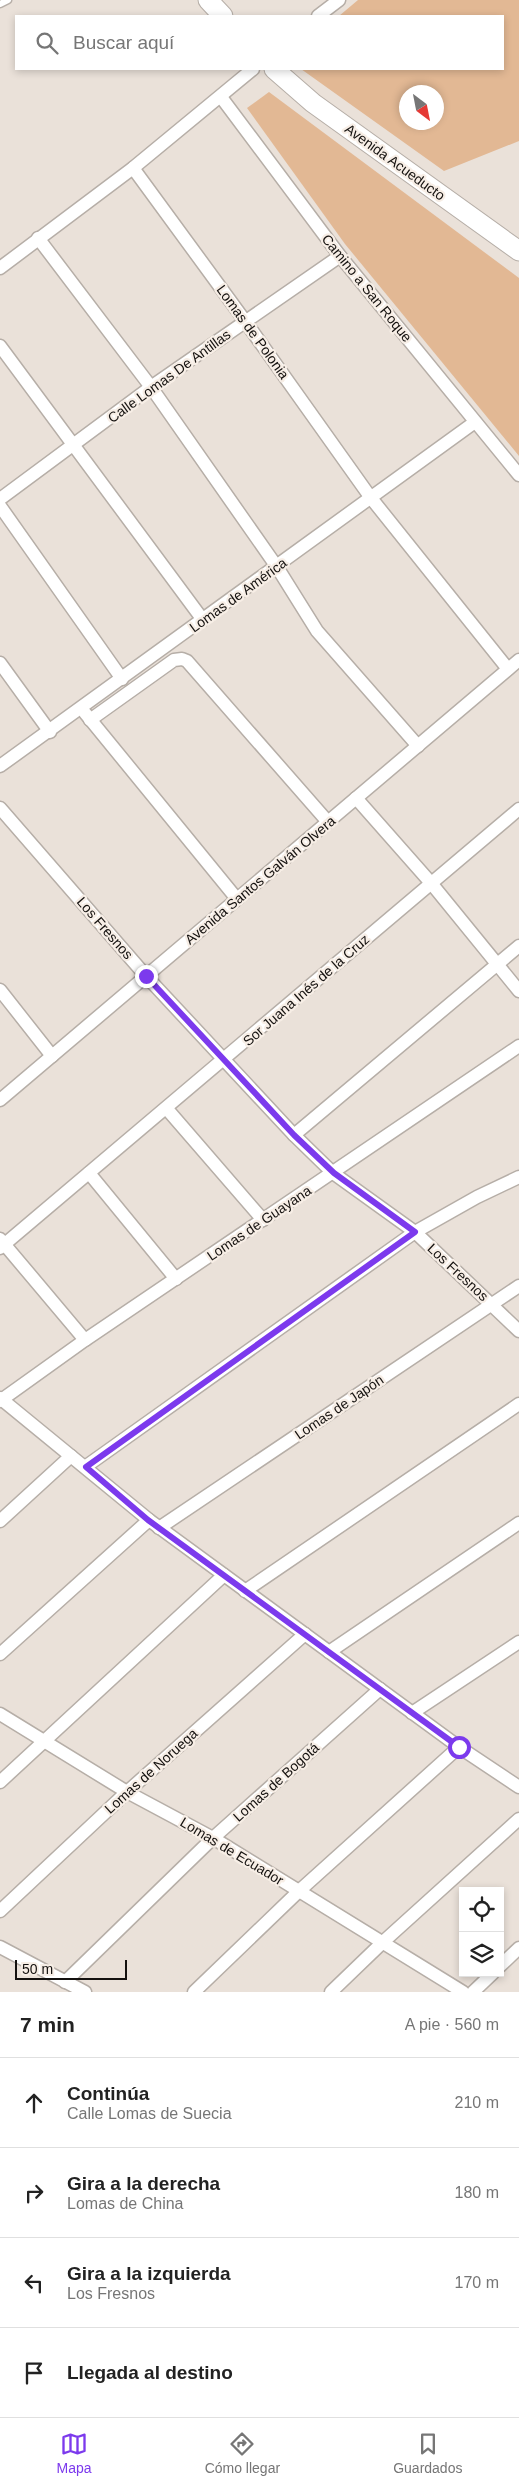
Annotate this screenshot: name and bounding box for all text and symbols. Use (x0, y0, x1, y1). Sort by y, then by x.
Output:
search box (15, 15, 504, 70)
icon: search (33, 29, 61, 57)
text: Buscar aquí (73, 32, 174, 53)
north arrow (399, 85, 444, 130)
street label: Avenida Acueducto (342, 120, 448, 204)
street label: Camino a San Roque (319, 231, 415, 345)
street label: Lomas de Polonia (214, 282, 293, 382)
street label: Calle Lomas De Antillas (104, 326, 234, 426)
street label: Lomas de América (186, 554, 290, 636)
street label: Avenida Santos Galván Olvera (182, 812, 339, 948)
street label: Los Fresnos (74, 894, 136, 962)
street label: Sor Juana Inés de la Cruz (240, 931, 372, 1049)
route end (135, 965, 158, 988)
street label: Lomas de Guayana (204, 1182, 314, 1264)
street label: Los Fresnos (424, 1240, 492, 1304)
street label: Lomas de Japón (292, 1371, 386, 1443)
street label: Lomas de Noruega (101, 1725, 201, 1817)
route start (448, 1736, 471, 1759)
street label: Lomas de Bogotá (230, 1739, 322, 1825)
street label: Lomas de Ecuador (178, 1814, 287, 1888)
map controls (459, 1887, 504, 1977)
button: locate (459, 1887, 504, 1932)
button: layers (459, 1932, 504, 1977)
scale bar (15, 1957, 128, 1980)
text: 50 m (22, 1961, 53, 1977)
text: 7 min (20, 2013, 75, 2036)
text: A pie · 560 m (405, 2016, 499, 2033)
text: Continúa (67, 2083, 149, 2104)
icon: ahead (20, 2089, 48, 2117)
text: 210 m (455, 2094, 499, 2111)
text: Calle Lomas de Suecia (67, 2105, 232, 2122)
text: Gira a la derecha (67, 2173, 220, 2194)
icon: right (20, 2179, 48, 2207)
text: 180 m (455, 2184, 499, 2201)
text: Lomas de China (67, 2195, 184, 2212)
text: Gira a la izquierda (67, 2263, 231, 2284)
icon: left (20, 2269, 48, 2297)
text: 170 m (455, 2274, 499, 2291)
text: Los Fresnos (67, 2285, 155, 2302)
icon: arrive (20, 2359, 48, 2387)
text: Llegada al destino (67, 2362, 233, 2383)
tab: Mapa (57, 2430, 92, 2476)
tab: Cómo llegar (205, 2430, 280, 2476)
tab: Guardados (393, 2430, 462, 2476)

